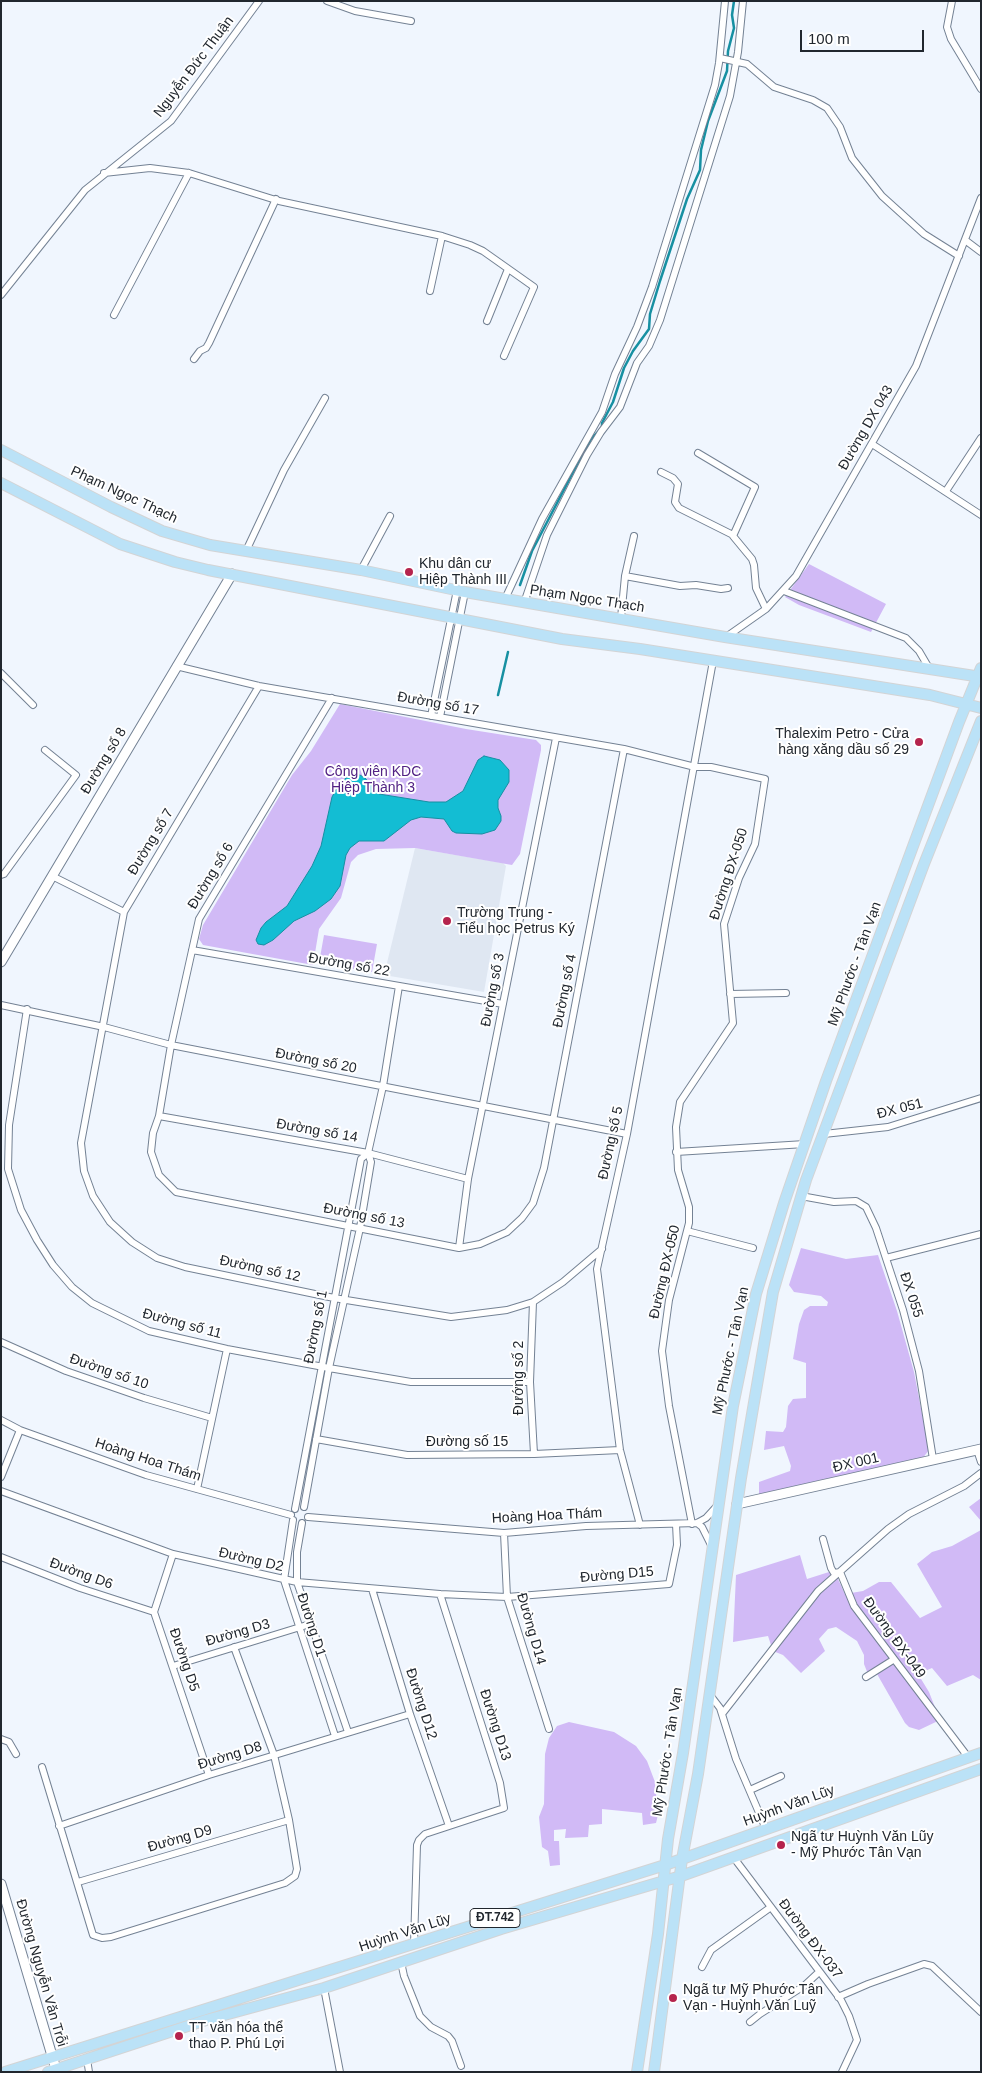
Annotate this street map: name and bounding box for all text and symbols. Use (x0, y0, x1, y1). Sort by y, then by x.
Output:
street label: Nguyễn Đức Thuận (151, 13, 237, 121)
scale bar (802, 20, 926, 52)
text: 100 m (808, 30, 850, 47)
street label: Đường DX 043 (835, 383, 897, 473)
street label: Phạm Ngọc Thạch (68, 463, 180, 527)
place label: Khu dân cư Hiệp Thành III (419, 556, 507, 588)
marker: Khu dân cư Hiệp Thành III (403, 566, 415, 578)
street label: Phạm Ngọc Thạch (528, 582, 646, 616)
street label: Đường số 17 (396, 689, 480, 719)
street label: Đường số 8 (78, 725, 130, 797)
place label: Thalexim Petro - Cửa hàng xăng dầu số 29 (775, 726, 909, 759)
marker: Thalexim Petro - Cửa hàng xăng dầu số 29 (913, 736, 925, 748)
park label: Công viên KDC Hiệp Thành 3 (325, 764, 421, 796)
street label: Đường số 7 (125, 806, 177, 878)
street label: Đường ĐX-050 (706, 826, 752, 922)
street label: Đường số 6 (185, 840, 237, 912)
street label: Mỹ Phước - Tân Vạn (825, 900, 885, 1028)
place label: Trường Trung - Tiểu học Petrus Ký (457, 905, 575, 938)
marker: Trường Trung - Tiểu học Petrus Ký (441, 915, 453, 927)
street label: Đường số 22 (307, 950, 391, 980)
street label: Đường số 3 (478, 952, 508, 1028)
street label: Đường số 4 (550, 953, 580, 1029)
street label: Đường số 20 (274, 1045, 358, 1077)
street label: ĐX 051 (875, 1095, 925, 1123)
street label: Đường số 5 (595, 1105, 627, 1181)
street label: Đường số 14 (275, 1116, 359, 1146)
street label: Đường số 13 (322, 1200, 406, 1232)
street label: Đường ĐX-050 (646, 1224, 684, 1320)
street label: Đường số 12 (218, 1252, 302, 1286)
street label: ĐX 055 (896, 1270, 926, 1320)
street label: Mỹ Phước - Tân Vạn (709, 1285, 753, 1417)
street label: Đường số 1 (301, 1289, 331, 1365)
street label: Đường số 11 (141, 1305, 223, 1343)
street label: Đướng số 2 (511, 1341, 527, 1415)
street label: Đường số 10 (67, 1351, 151, 1393)
street label: Đường số 15 (426, 1434, 508, 1450)
street label: Hoàng Hoa Thám (93, 1435, 203, 1485)
street label: ĐX 001 (831, 1450, 881, 1476)
street label: Hoàng Hoa Thám (491, 1505, 603, 1527)
street label: Đường D2 (217, 1544, 285, 1576)
street label: Đường D6 (47, 1555, 115, 1593)
street label: Đường D15 (580, 1563, 654, 1587)
street label: Đường D1 (293, 1591, 329, 1659)
street label: Đường D14 (513, 1591, 549, 1667)
street label: Đường ĐX-049 (859, 1594, 929, 1682)
street label: Đường D3 (204, 1616, 272, 1650)
street label: Đường D5 (165, 1626, 203, 1694)
street label: Đường D12 (402, 1666, 440, 1742)
street label: Mỹ Phước - Tân Vạn (649, 1686, 687, 1818)
street label: Đường D13 (476, 1687, 514, 1763)
street label: Đường D8 (196, 1738, 264, 1774)
street label: Huỳnh Văn Lũy (741, 1782, 837, 1830)
street label: Đường D9 (146, 1822, 214, 1856)
place label: Ngã tư Huỳnh Văn Lũy - Mỹ Phước Tân Vạn (791, 1829, 933, 1861)
marker: Ngã tư Huỳnh Văn Lũy - Mỹ Phước Tân Vạn (775, 1839, 787, 1851)
street label: Đường ĐX-037 (775, 1896, 845, 1982)
street label: Đường Nguyễn Văn Trỗi (12, 1897, 70, 2049)
road number: ĐT.742 (470, 1909, 520, 1928)
street label: Huỳnh Văn Lũy (357, 1910, 453, 1956)
place label: Ngã tư Mỹ Phước Tân Vạn - Huỳnh Văn Luỹ (683, 1982, 823, 2014)
marker: Ngã tư Mỹ Phước Tân Vạn - Huỳnh Văn Luỹ (667, 1992, 679, 2004)
place label: TT văn hóa thể thao P. Phú Lợi (189, 2020, 284, 2052)
marker: TT văn hóa thể thao P. Phú Lợi (173, 2030, 185, 2042)

